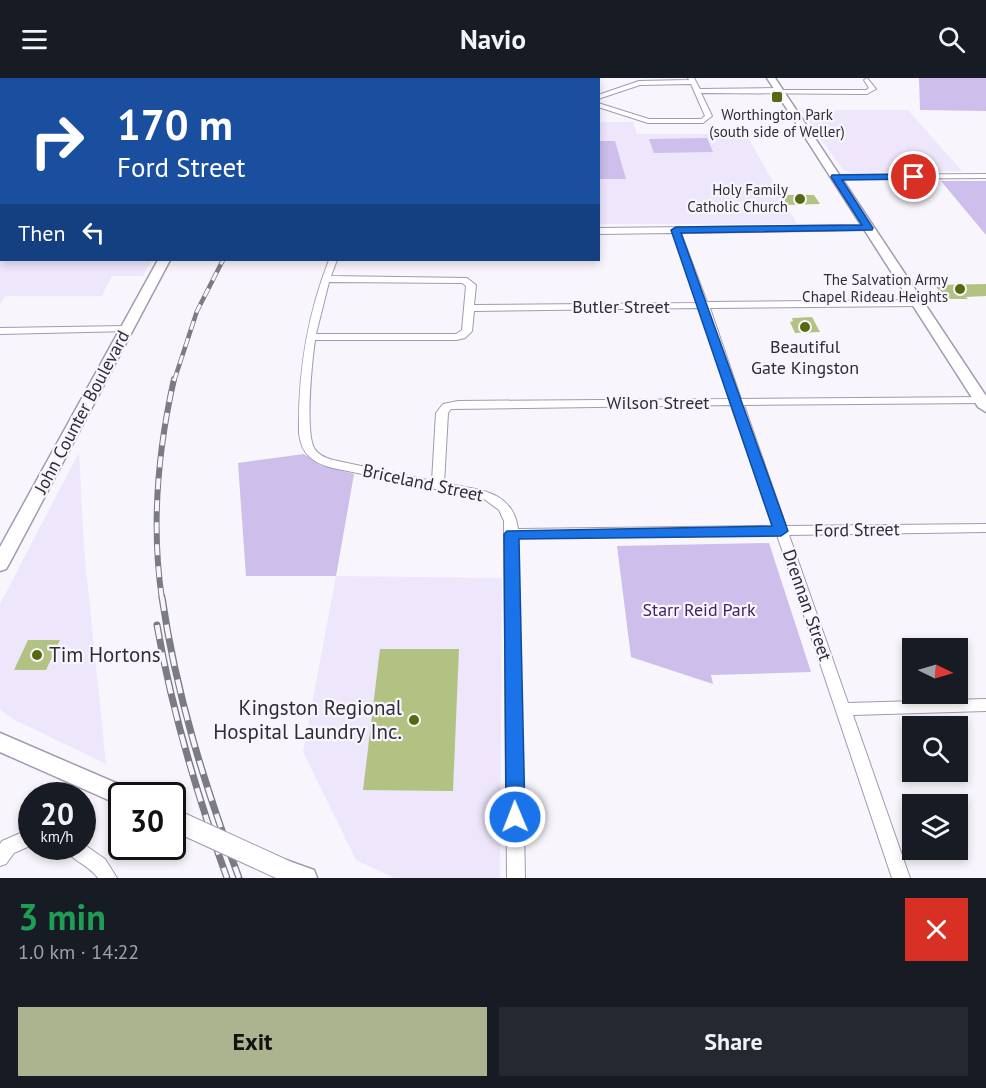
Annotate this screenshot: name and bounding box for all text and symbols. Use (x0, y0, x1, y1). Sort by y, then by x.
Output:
text: Navio (460, 22, 526, 56)
icon: menu (18, 23, 51, 56)
icon: search (935, 23, 968, 56)
marker: Worthington Park (south side of Weller) (770, 90, 784, 104)
text: 170 m (117, 97, 233, 152)
icon: right (18, 102, 96, 180)
place label: Worthington Park (south side of Weller) (709, 105, 845, 141)
text: Ford Street (117, 150, 245, 184)
pin (888, 151, 939, 202)
icon: arrive (897, 160, 930, 193)
place label: Holy Family Catholic Church (687, 180, 788, 216)
marker: Holy Family Catholic Church (793, 192, 807, 206)
icon: left (77, 216, 110, 249)
text: Then (18, 219, 65, 247)
place label: The Salvation Army Chapel Rideau Heights (802, 270, 948, 306)
marker: The Salvation Army Chapel Rideau Heights (953, 282, 967, 296)
street label: Butler Street (572, 295, 670, 318)
marker: Beautiful Gate Kingston (798, 320, 812, 334)
street label: John Counter Boulevard (28, 326, 134, 498)
place label: Beautiful Gate Kingston (751, 335, 859, 379)
street label: Wilson Street (607, 391, 709, 414)
street label: Briceland Street (361, 458, 486, 507)
street label: Ford Street (814, 517, 900, 542)
street label: Drennan Street (778, 546, 837, 664)
park label: Starr Reid Park (642, 598, 756, 621)
north arrow (902, 638, 968, 704)
map controls (902, 638, 968, 860)
place label: Tim Hortons (49, 641, 161, 668)
marker: Tim Hortons (30, 648, 44, 662)
place label: Kingston Regional Hospital Laundry Inc. (213, 694, 402, 745)
marker: Kingston Regional Hospital Laundry Inc. (407, 713, 421, 727)
button: search (902, 716, 968, 782)
speed limit sign: 30 (108, 782, 186, 860)
position arrow (483, 785, 547, 849)
text: 20 (40, 794, 74, 833)
button: layers (902, 794, 968, 860)
text: km/h (41, 827, 73, 846)
text: 3 min (18, 893, 106, 940)
button: close (905, 898, 968, 961)
text: 1.0 km · 14:22 (18, 939, 139, 965)
button: Exit (18, 1007, 487, 1076)
button: Share (499, 1007, 968, 1076)

